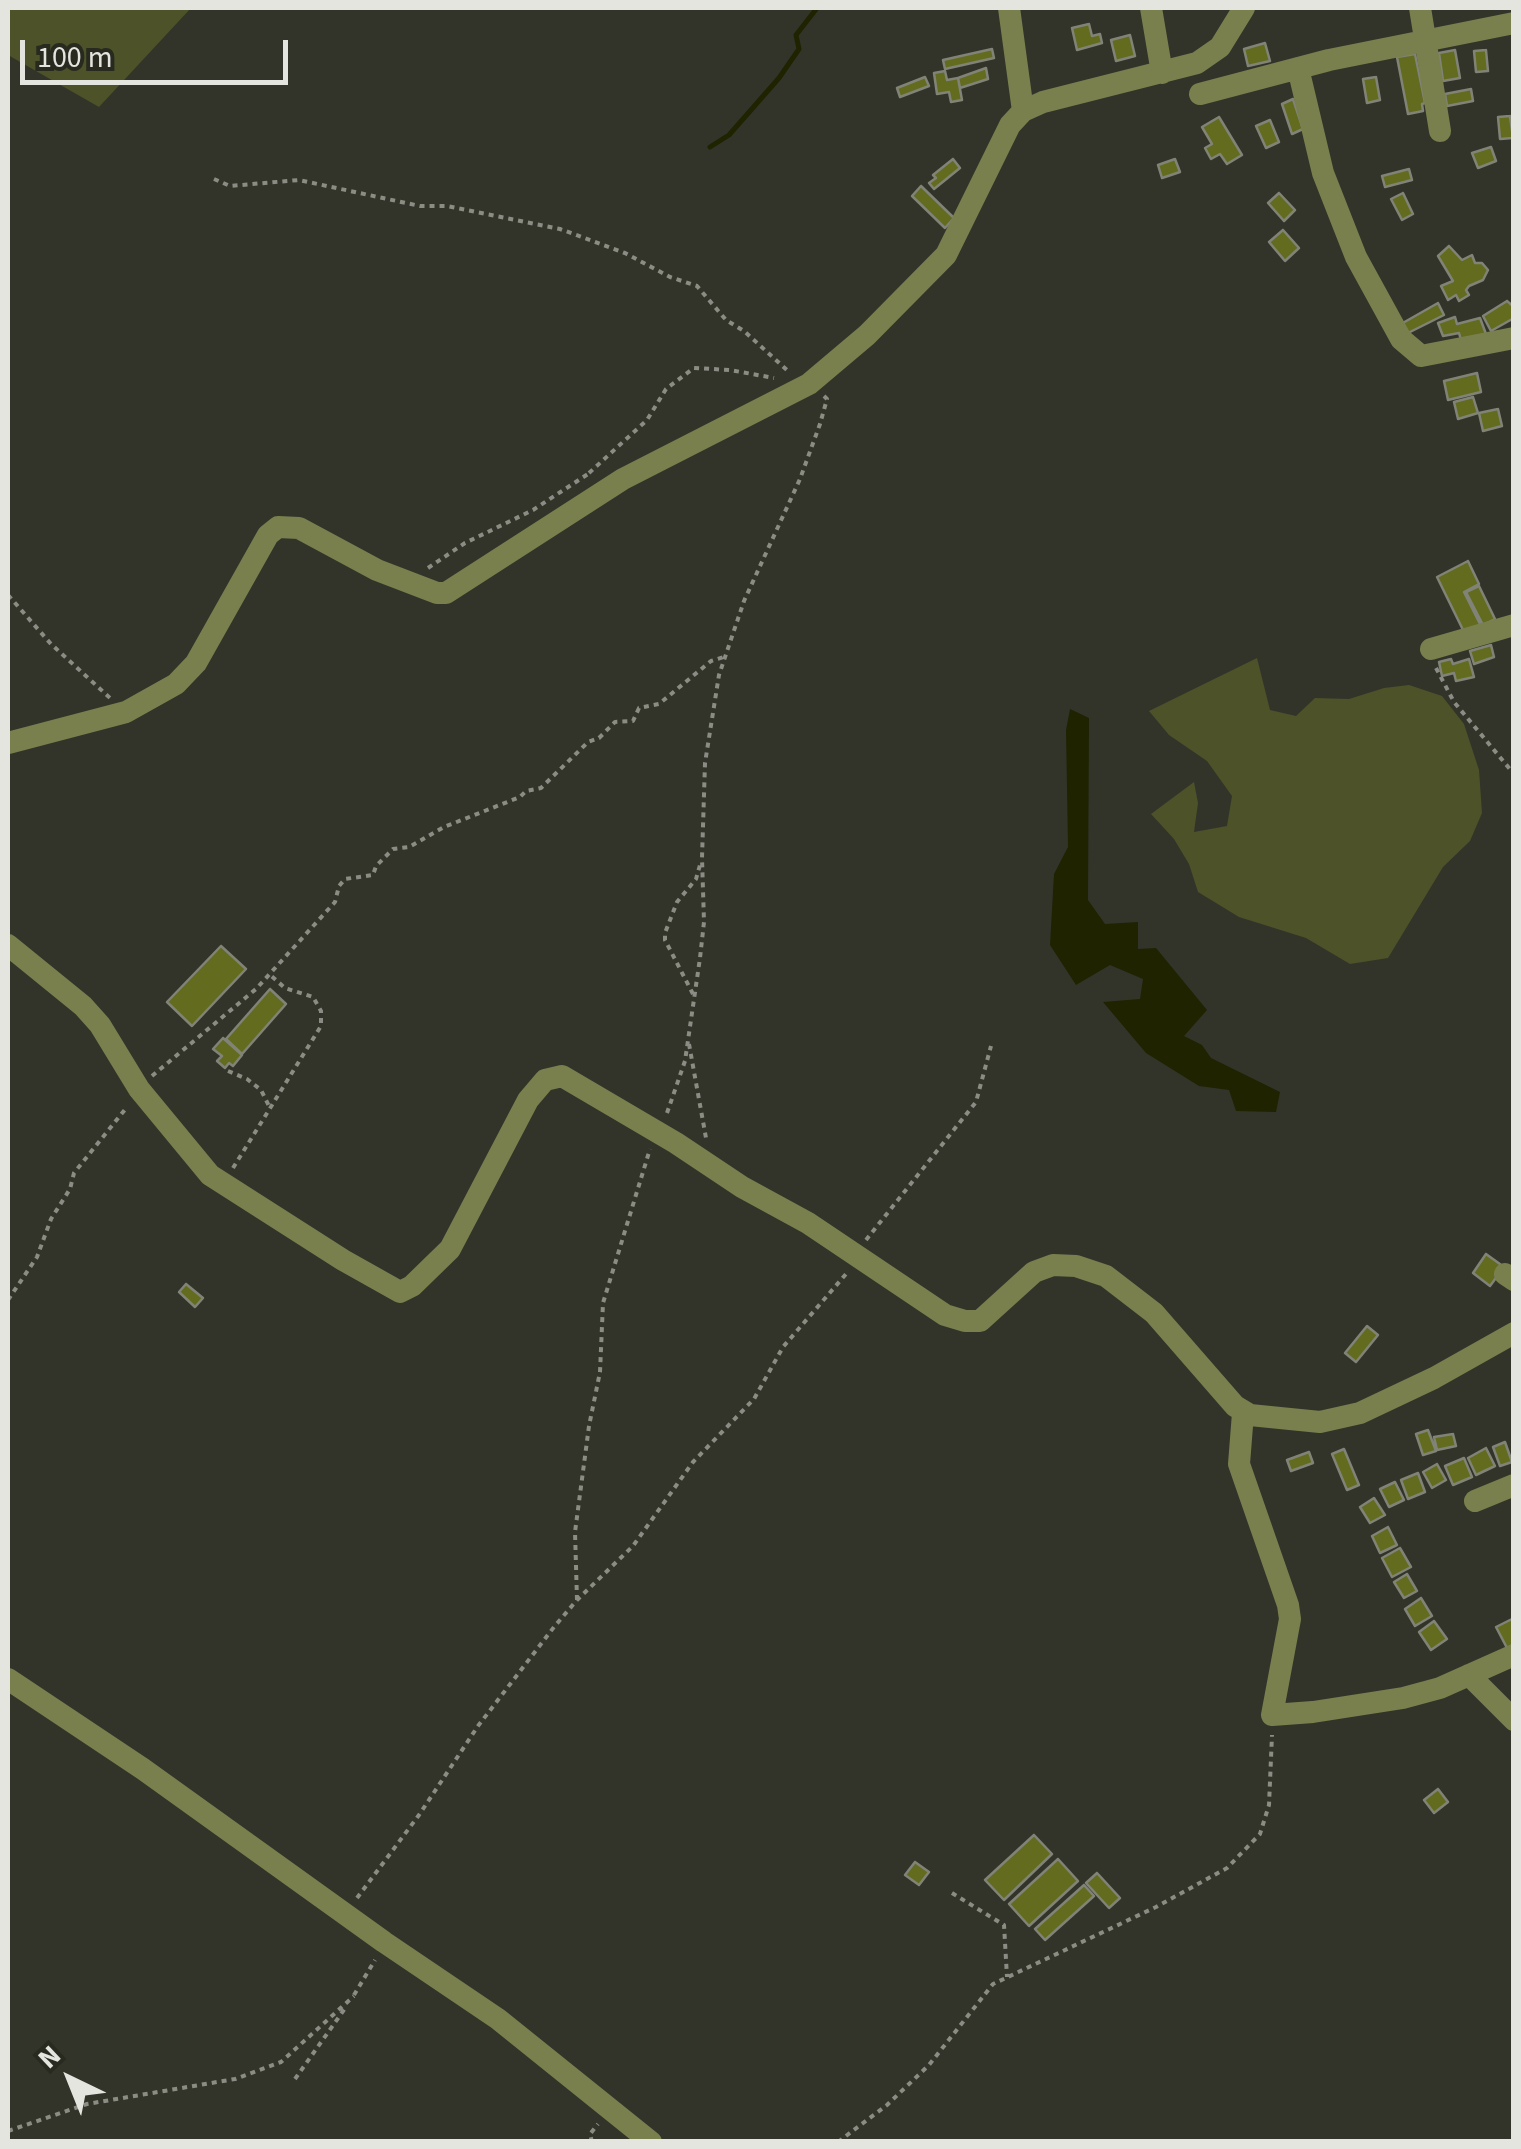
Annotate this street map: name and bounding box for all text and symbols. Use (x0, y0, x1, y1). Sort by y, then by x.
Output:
scale bar (25, 20, 292, 82)
text: 100 m (37, 36, 113, 79)
north arrow (20, 2029, 120, 2129)
text: N (29, 2036, 70, 2078)

